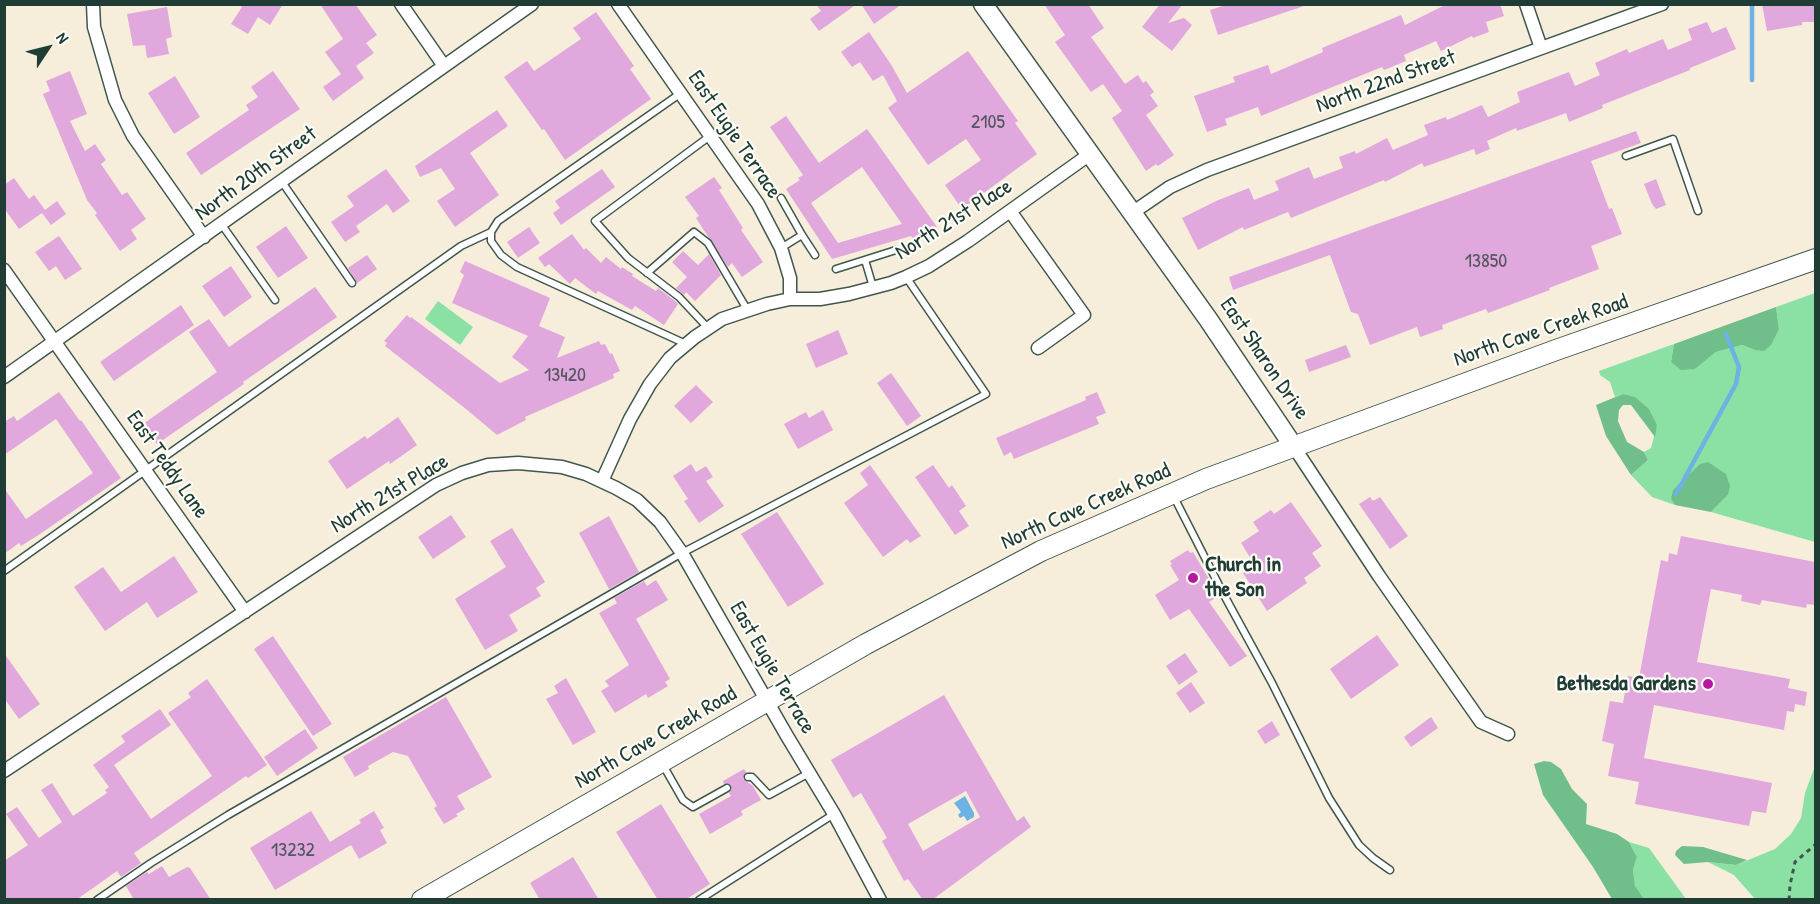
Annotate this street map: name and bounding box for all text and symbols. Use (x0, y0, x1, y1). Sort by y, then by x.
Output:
north arrow (18, 18, 78, 78)
text: N (51, 28, 74, 47)
street label: North 22nd Street (1313, 45, 1459, 119)
street label: East Eugie Terrace (682, 66, 786, 204)
house number: 2105 (971, 111, 1005, 135)
street label: North 20th Street (190, 121, 322, 227)
street label: North 21st Place (891, 174, 1017, 266)
house number: 13850 (1465, 250, 1507, 274)
street label: North Cave Creek Road (1450, 289, 1632, 373)
street label: East Sharon Drive (1214, 293, 1314, 425)
house number: 13420 (544, 364, 586, 388)
street label: East Teddy Lane (120, 406, 214, 524)
street label: North 21st Place (326, 449, 454, 539)
street label: North Cave Creek Road (997, 458, 1175, 556)
place label: Church in the Son (1205, 552, 1281, 604)
marker: Church in the Son (1186, 571, 1200, 585)
street label: East Eugie Terrace (723, 597, 821, 739)
place label: Bethesda Gardens (1556, 671, 1696, 697)
marker: Bethesda Gardens (1701, 677, 1715, 691)
street label: North Cave Creek Road (570, 681, 742, 795)
house number: 13232 (271, 839, 315, 863)

